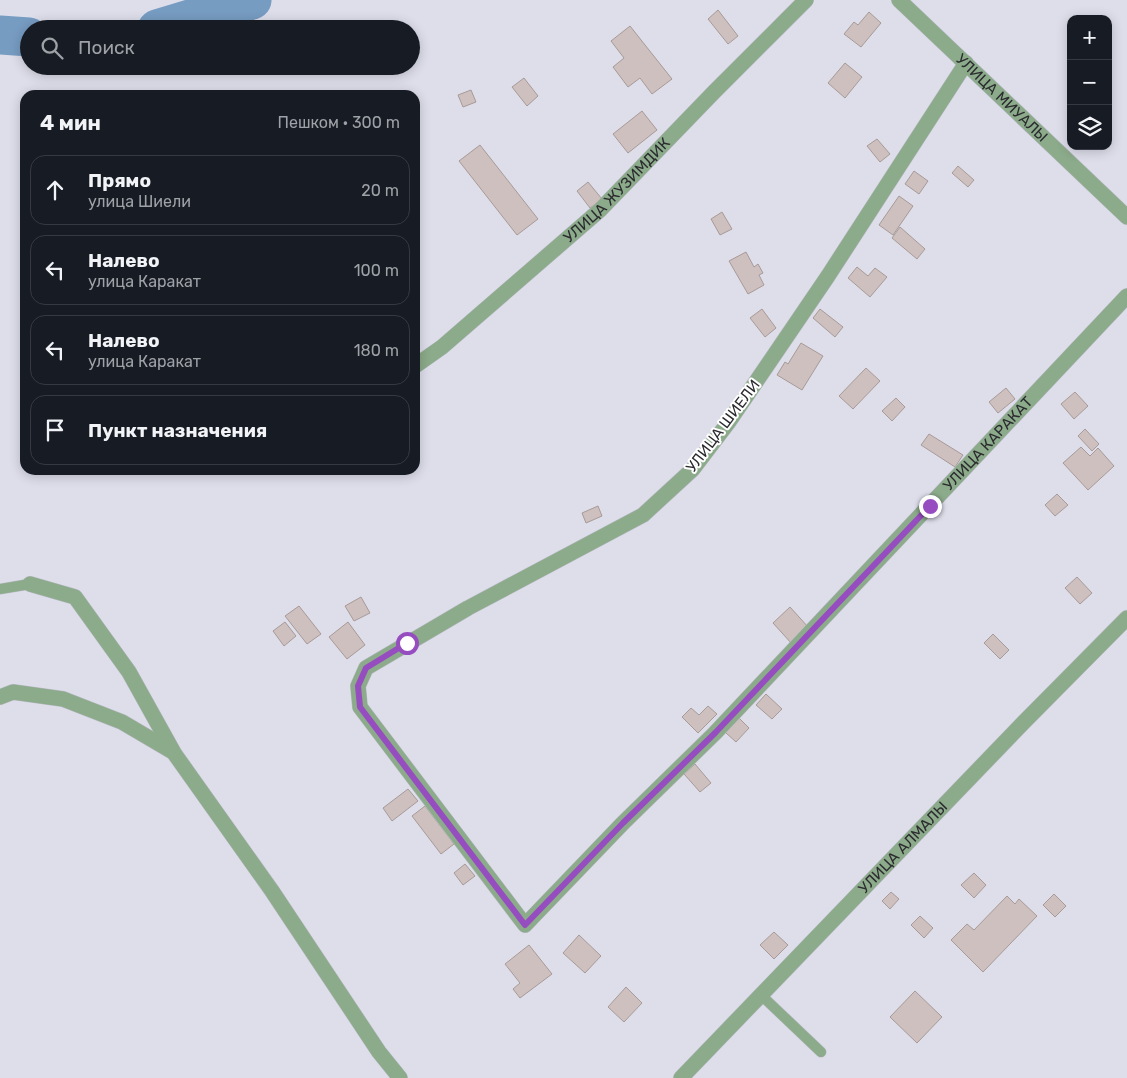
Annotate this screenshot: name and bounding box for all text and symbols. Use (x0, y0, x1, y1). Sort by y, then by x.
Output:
map controls (1067, 15, 1112, 150)
button: + (1067, 15, 1112, 60)
search box (20, 20, 420, 75)
icon: search (38, 34, 66, 62)
text: Поиск (78, 36, 135, 59)
street label: УЛИЦА МИУАЛЫ (952, 50, 1051, 146)
button: − (1067, 60, 1112, 105)
button: layers (1067, 105, 1112, 150)
text: 4 мин (40, 110, 101, 135)
text: Пешком · 300 m (278, 113, 400, 132)
street label: УЛИЦА ЖУЗИМДИК (560, 134, 674, 246)
text: Прямо (88, 169, 151, 192)
icon: ahead (41, 176, 69, 204)
text: 20 m (361, 181, 399, 200)
text: улица Шиели (88, 192, 191, 211)
text: Налево (88, 249, 160, 272)
icon: left (41, 256, 69, 284)
text: 100 m (354, 261, 399, 280)
text: улица Каракат (88, 272, 201, 291)
text: Налево (88, 329, 160, 352)
icon: left (41, 336, 69, 364)
text: 180 m (354, 341, 399, 360)
text: улица Каракат (88, 352, 201, 371)
street label: УЛИЦА ШИЕЛИ (682, 376, 764, 476)
street label: УЛИЦА КАРАКАТ (939, 393, 1037, 494)
icon: arrive (41, 416, 69, 444)
text: Пункт назначения (88, 419, 267, 442)
route end (919, 495, 942, 518)
route start (396, 632, 419, 655)
street label: УЛИЦА АЛМАЛЫ (855, 798, 951, 897)

